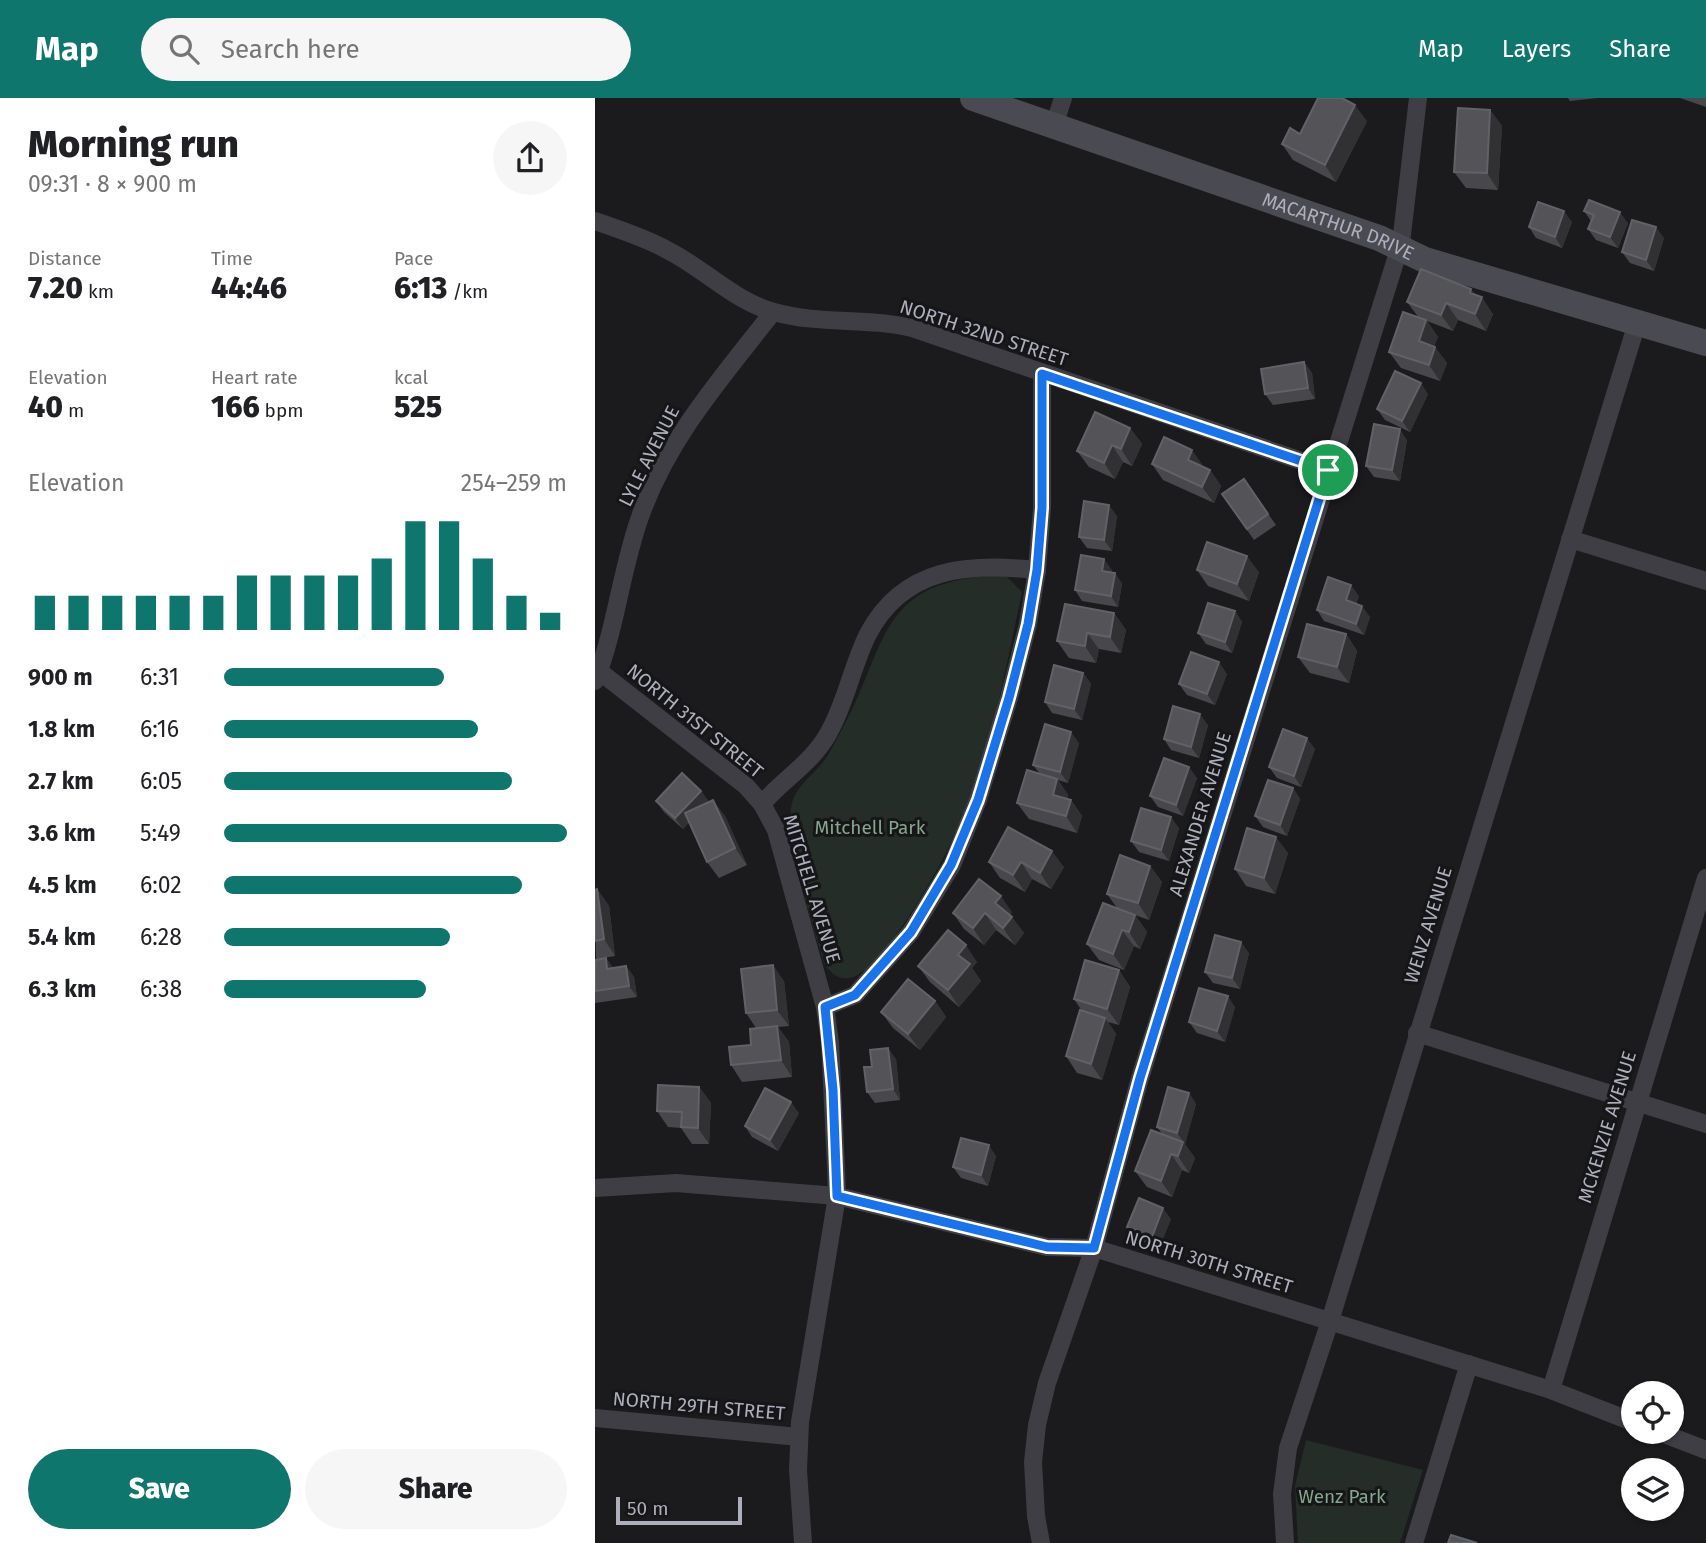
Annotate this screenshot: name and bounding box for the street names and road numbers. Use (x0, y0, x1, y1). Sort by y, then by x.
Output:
street label: MACARTHUR DRIVE (1259, 187, 1418, 265)
street label: NORTH 32ND STREET (897, 295, 1071, 371)
street label: LYLE AVENUE (614, 402, 684, 510)
street label: NORTH 31ST STREET (622, 659, 768, 783)
street label: ALEXANDER AVENUE (1164, 729, 1236, 899)
street label: MITCHELL AVENUE (778, 812, 846, 966)
street label: WENZ AVENUE (1399, 864, 1457, 986)
street label: MCKENZIE AVENUE (1573, 1048, 1641, 1206)
street label: NORTH 30TH STREET (1123, 1226, 1296, 1298)
street label: NORTH 29TH STREET (612, 1387, 786, 1425)

